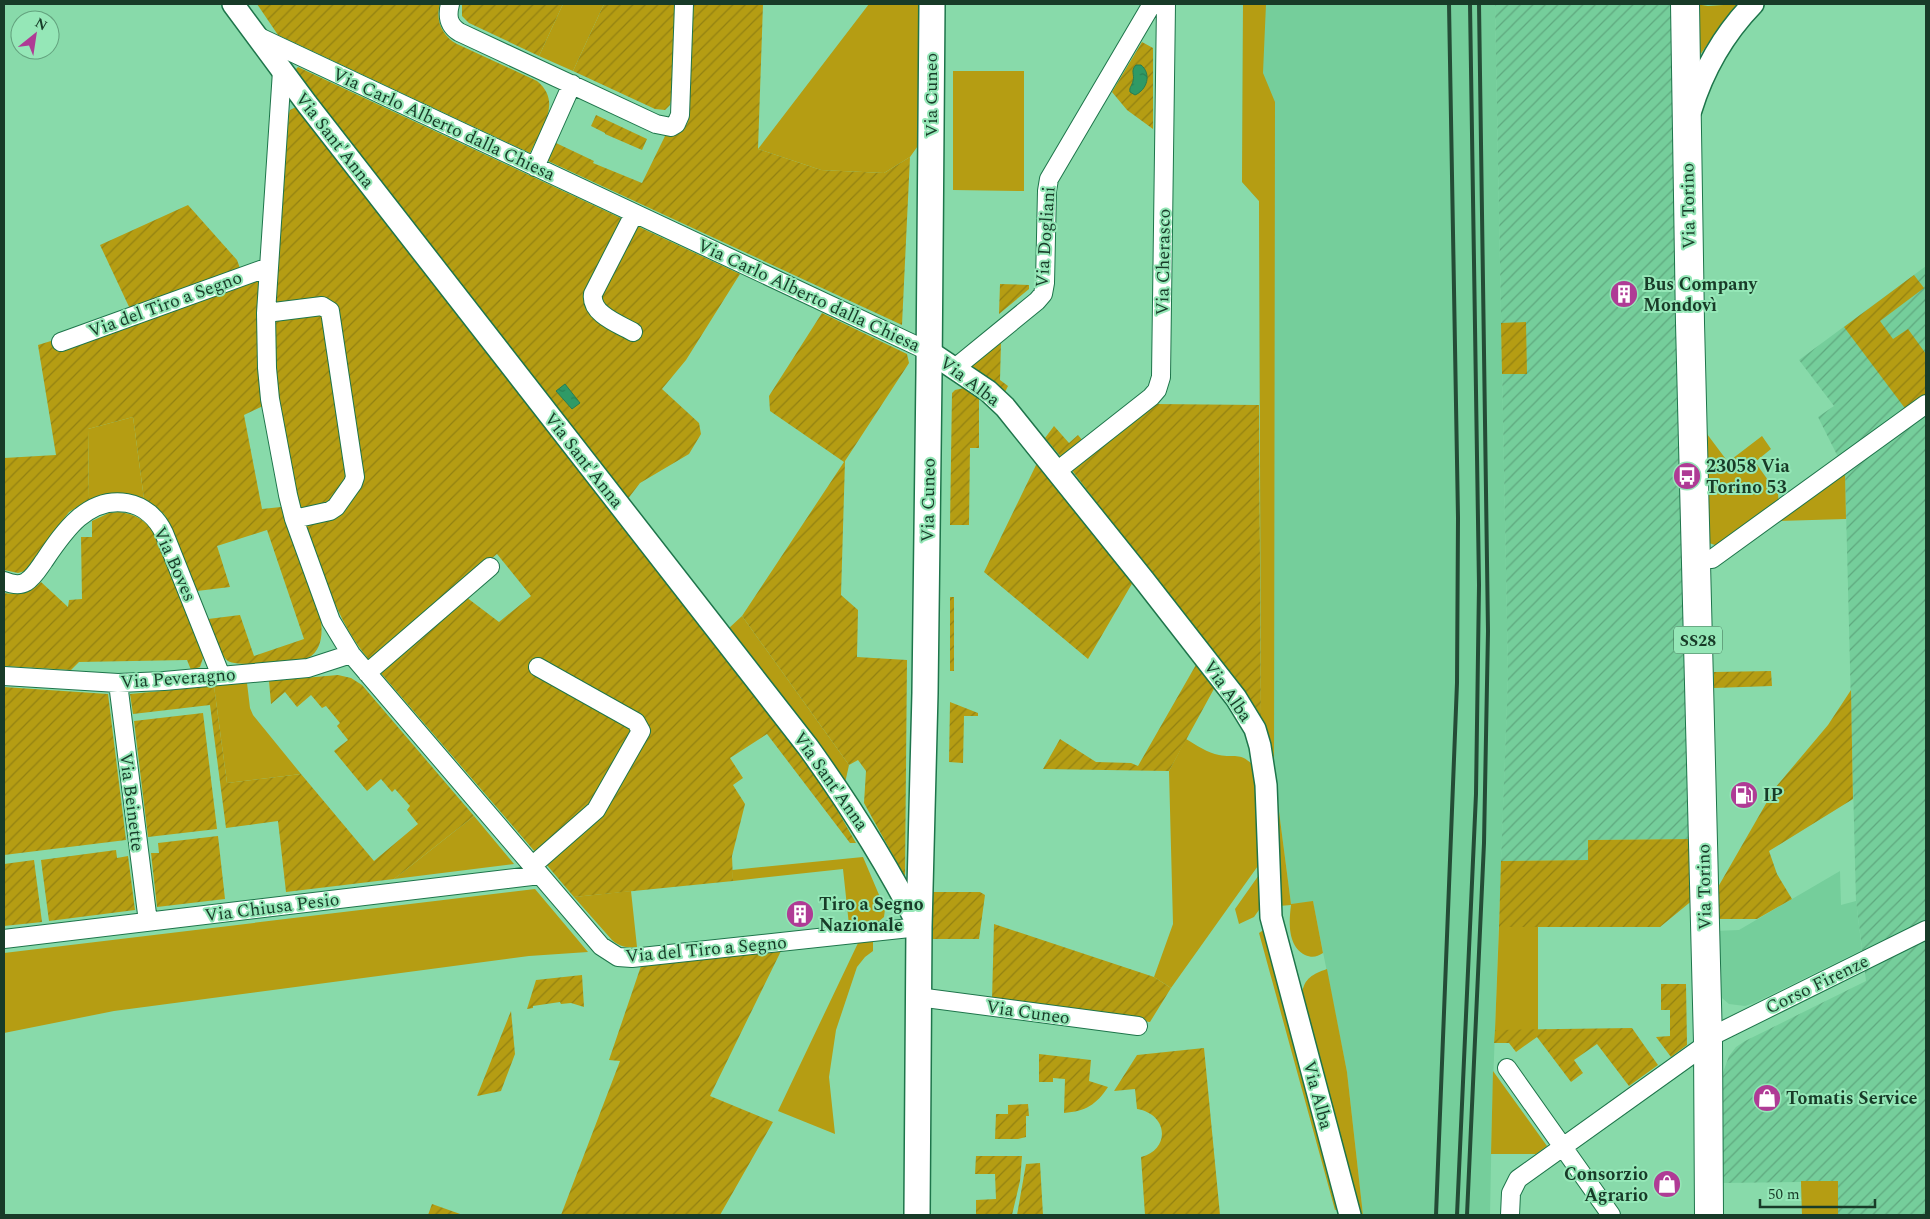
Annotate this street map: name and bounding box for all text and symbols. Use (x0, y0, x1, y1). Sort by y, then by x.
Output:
north arrow (10, 10, 60, 60)
text: N (31, 12, 51, 36)
street label: Via Cuneo (918, 53, 945, 137)
street label: Via Carlo Alberto dalla Chiesa (328, 61, 560, 188)
street label: Via Sant'Anna (288, 86, 381, 194)
street label: Via Torino (1674, 163, 1703, 249)
street label: Via Dogliani (1028, 186, 1063, 289)
street label: Via Cherasco (1149, 208, 1178, 316)
street label: Via Carlo Alberto dalla Chiesa (693, 232, 925, 359)
street label: Via del Tiro a Segno (85, 264, 246, 345)
place label: Bus Company Mondovì (1643, 271, 1759, 319)
building icon: Bus Company Mondovì (1609, 279, 1639, 309)
street label: Via Alba (934, 350, 1006, 413)
street label: Via Sant'Anna (537, 406, 630, 514)
place label: 23058 Via Torino 53 (1706, 453, 1790, 501)
street label: Via Cuneo (914, 458, 943, 542)
bus stop icon: 23058 Via Torino 53 (1672, 461, 1702, 491)
street label: Via Boves (146, 523, 203, 606)
road number: SS28 (1674, 626, 1722, 654)
street label: Via Alba (1197, 655, 1259, 728)
street label: Via Peveragno (120, 661, 237, 696)
street label: Via Sant'Anna (786, 726, 875, 836)
street label: Via Beinette (112, 751, 151, 853)
fuel station icon: IP (1729, 780, 1759, 810)
place label: IP (1763, 782, 1783, 809)
street label: Via Torino (1690, 844, 1719, 930)
street label: Via Chiusa Pesio (203, 886, 341, 929)
place label: Tiro a Segno Nazionale (819, 891, 924, 939)
building icon: Tiro a Segno Nazionale (785, 899, 815, 929)
street label: Via del Tiro a Segno (624, 929, 788, 970)
street label: Corso Firenze (1761, 948, 1873, 1021)
street label: Via Cuneo (984, 993, 1072, 1032)
street label: Via Alba (1295, 1058, 1340, 1133)
shop icon: Tomatis Service (1752, 1083, 1782, 1113)
place label: Tomatis Service (1786, 1085, 1918, 1112)
place label: Consorzio Agrario (1564, 1161, 1648, 1209)
shop icon: Consorzio Agrario (1652, 1169, 1682, 1199)
scale bar (1760, 1176, 1875, 1208)
text: 50 m (1768, 1183, 1800, 1206)

